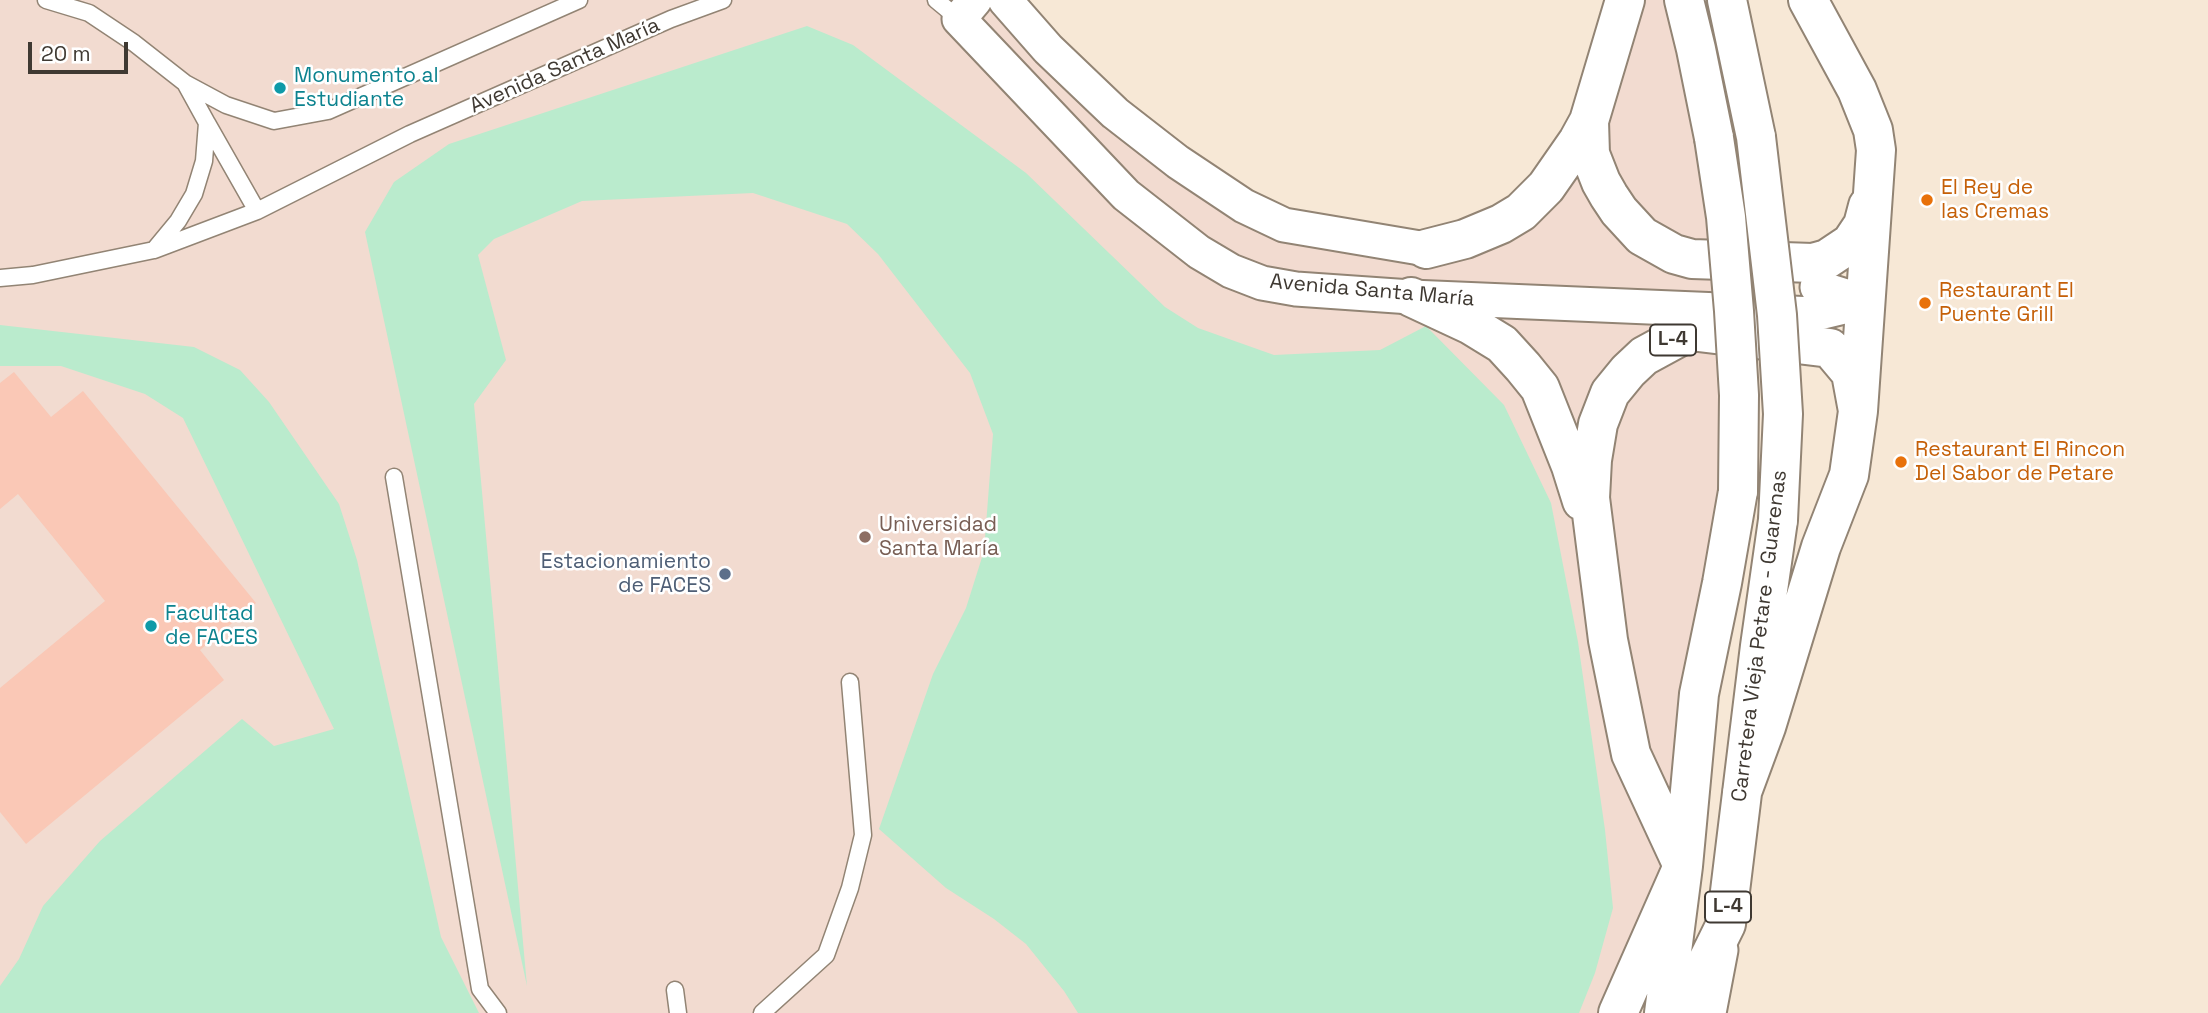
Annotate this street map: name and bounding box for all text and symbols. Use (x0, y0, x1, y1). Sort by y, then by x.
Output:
street label: Avenida Santa María (466, 13, 664, 119)
scale bar (32, 28, 131, 72)
text: 20 m (41, 40, 91, 67)
place label: Monumento al Estudiante (294, 63, 439, 113)
marker: Monumento al Estudiante (272, 80, 288, 96)
place label: El Rey de las Cremas (1941, 175, 2049, 225)
marker: El Rey de las Cremas (1919, 192, 1935, 208)
street label: Avenida Santa María (1269, 270, 1475, 312)
place label: Restaurant El Puente Grill (1939, 278, 2074, 328)
marker: Restaurant El Puente Grill (1917, 295, 1933, 311)
road number: L-4 (1650, 324, 1696, 356)
place label: Restaurant El Rincon Del Sabor de Petare (1915, 437, 2125, 487)
marker: Restaurant El Rincon Del Sabor de Petare (1893, 454, 1909, 470)
street label: Carretera Vieja Petare - Guarenas (1727, 469, 1793, 803)
place label: Universidad Santa María (879, 512, 999, 562)
marker: Universidad Santa María (857, 529, 873, 545)
place label: Estacionamiento de FACES (541, 549, 711, 599)
marker: Estacionamiento de FACES (717, 566, 733, 582)
place label: Facultad de FACES (165, 601, 258, 651)
marker: Facultad de FACES (143, 618, 159, 634)
road number: L-4 (1705, 892, 1751, 923)

